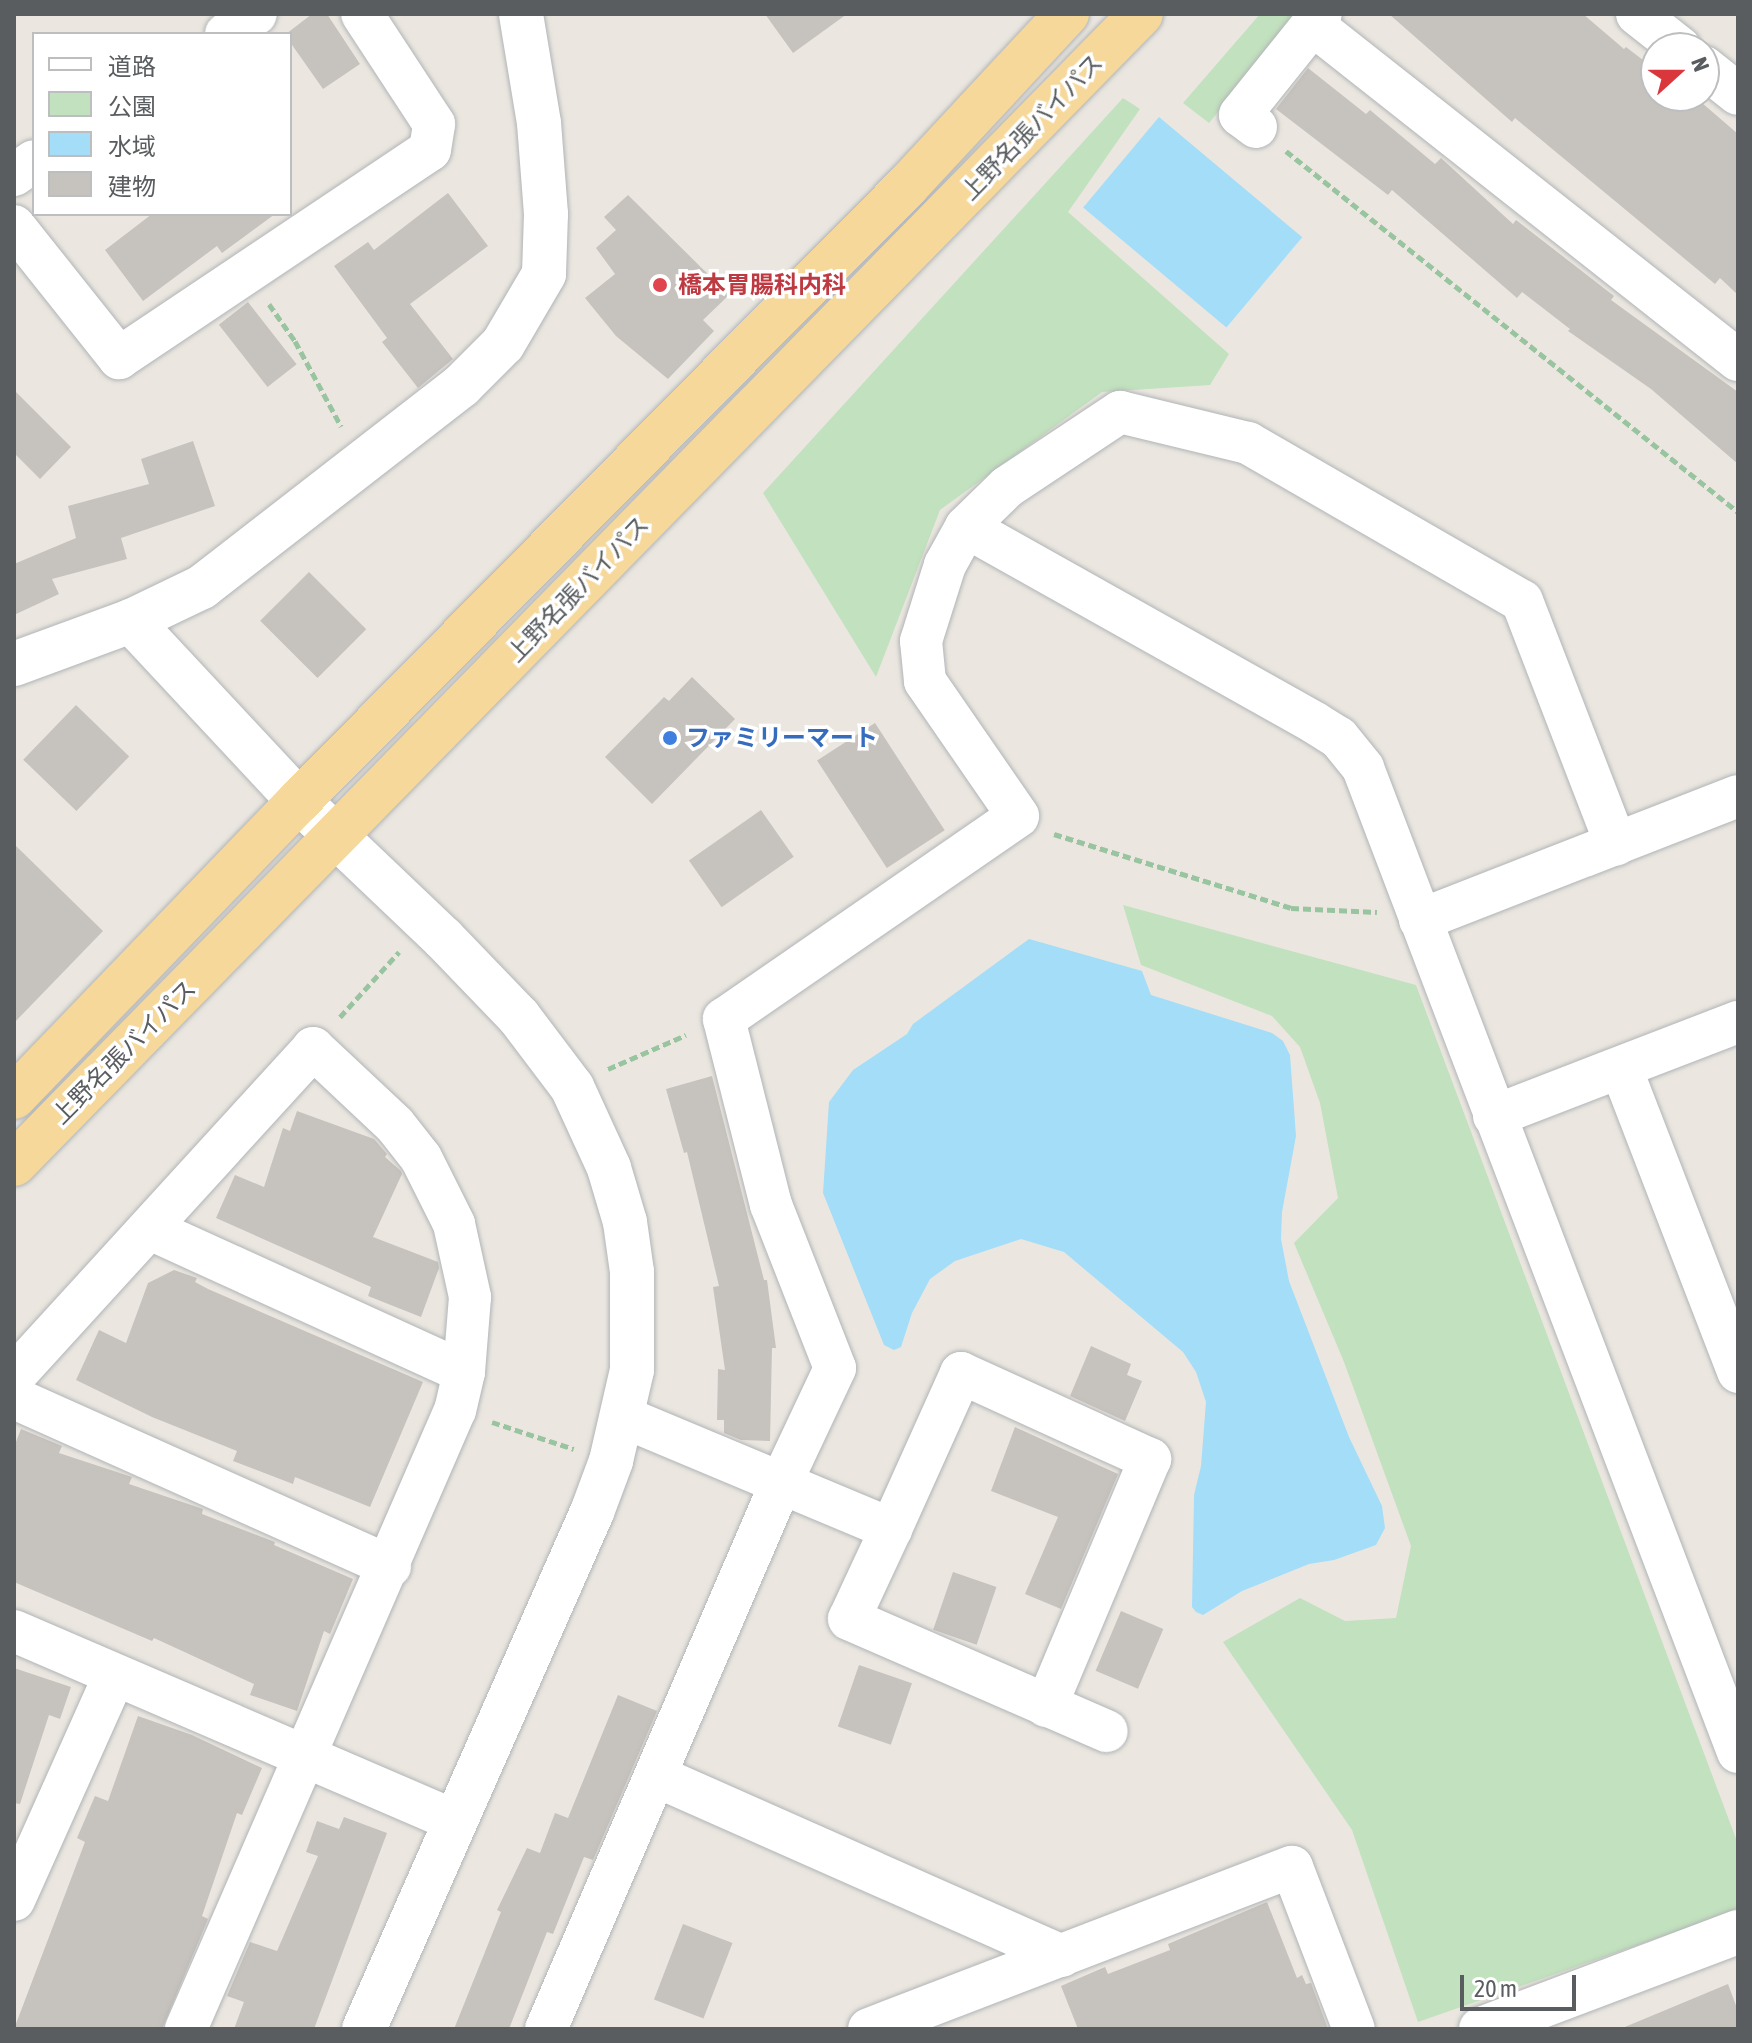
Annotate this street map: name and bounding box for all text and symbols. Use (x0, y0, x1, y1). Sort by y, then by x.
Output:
legend (32, 32, 292, 216)
north arrow (1640, 32, 1720, 112)
street label: 上野名張バイパス (955, 48, 1109, 206)
text: 道路 (108, 53, 156, 80)
text: N (1686, 53, 1715, 75)
text: 公園 (108, 93, 156, 120)
text: 水域 (108, 133, 156, 160)
text: 建物 (108, 173, 156, 200)
place label: 橋本胃腸科内科 (678, 271, 846, 299)
marker: 橋本胃腸科内科 (649, 274, 671, 296)
street label: 上野名張バイパス (501, 510, 655, 668)
place label: ファミリーマート (686, 724, 878, 752)
marker: ファミリーマート (661, 729, 679, 747)
street label: 上野名張バイパス (46, 974, 202, 1130)
scale bar (1464, 1959, 1580, 2009)
text: 20 m (1474, 1975, 1517, 2002)

